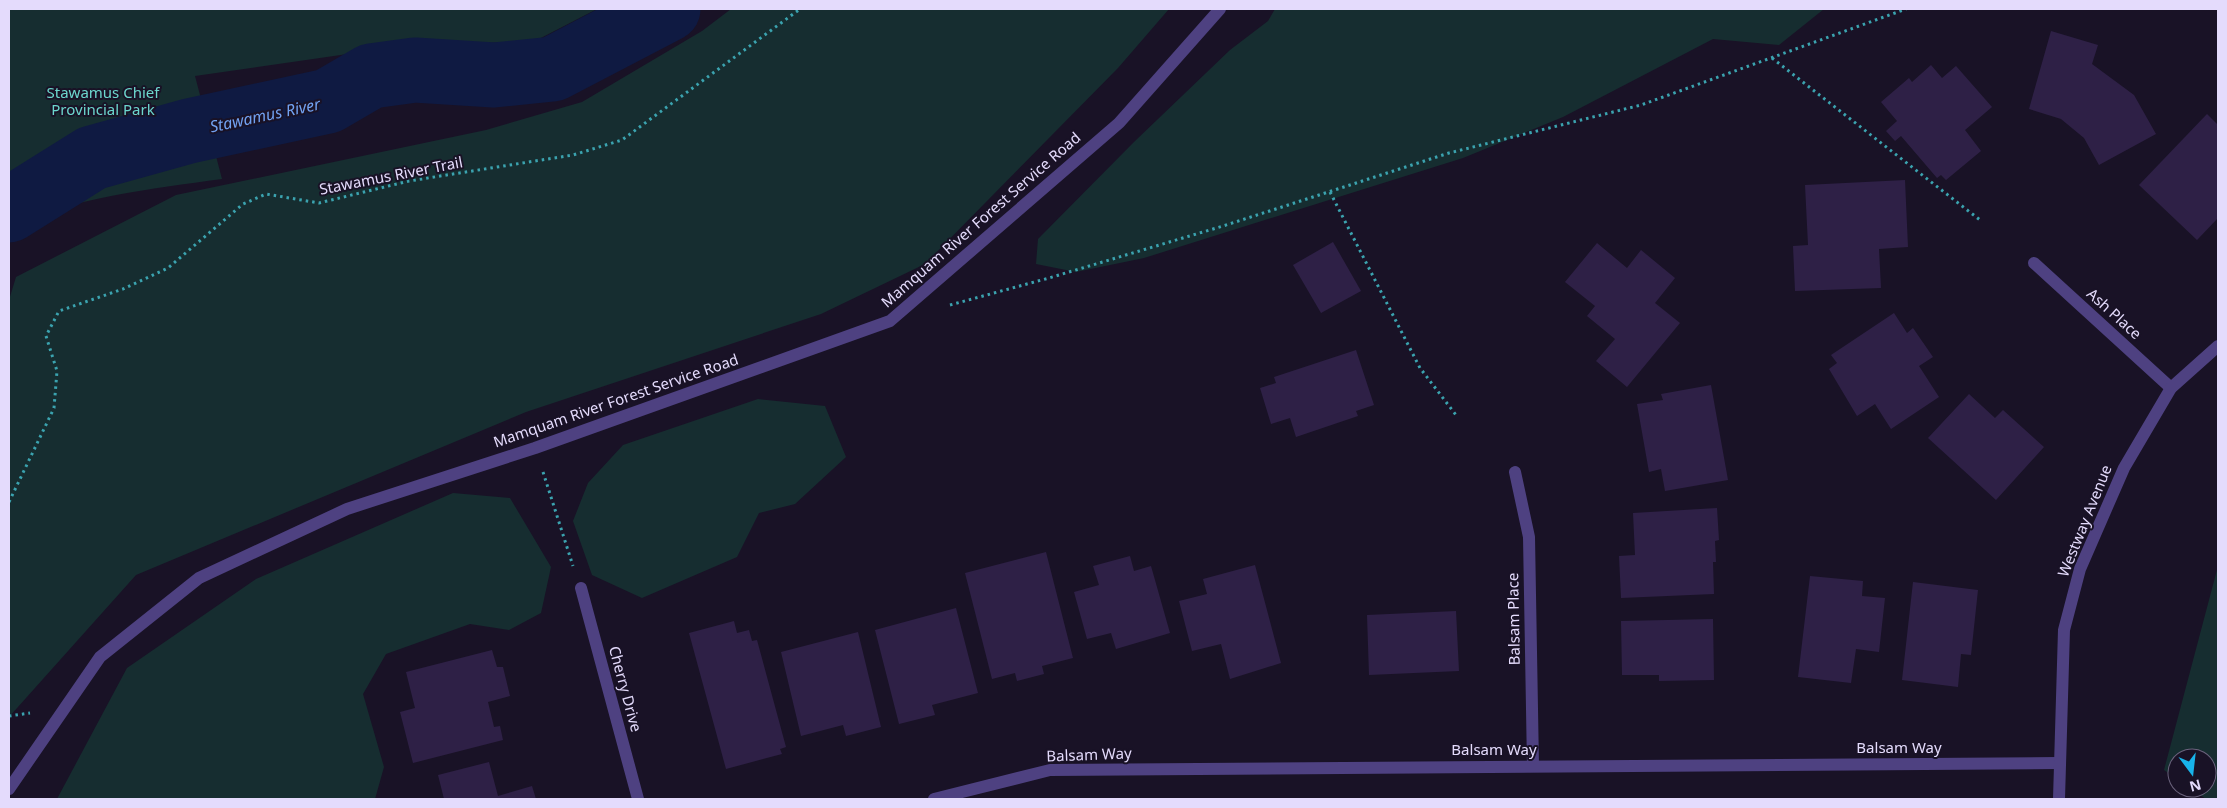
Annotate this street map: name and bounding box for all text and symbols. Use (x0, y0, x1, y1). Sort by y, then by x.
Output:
park label: Stawamus Chief Provincial Park (47, 82, 160, 119)
water label: Stawamus River (208, 92, 323, 137)
street label: Mamquam River Forest Service Road (876, 127, 1084, 311)
street label: Stawamus River Trail (317, 151, 464, 199)
street label: Ash Place (2083, 283, 2146, 343)
street label: Mamquam River Forest Service Road (490, 349, 741, 452)
street label: Westway Avenue (2052, 462, 2116, 580)
street label: Balsam Place (1502, 573, 1524, 665)
street label: Cherry Drive (605, 644, 647, 734)
street label: Balsam Way (1856, 737, 1942, 757)
street label: Balsam Way (1451, 739, 1537, 759)
street label: Balsam Way (1046, 743, 1132, 765)
north arrow (2167, 748, 2217, 798)
text: N (2188, 775, 2203, 797)

